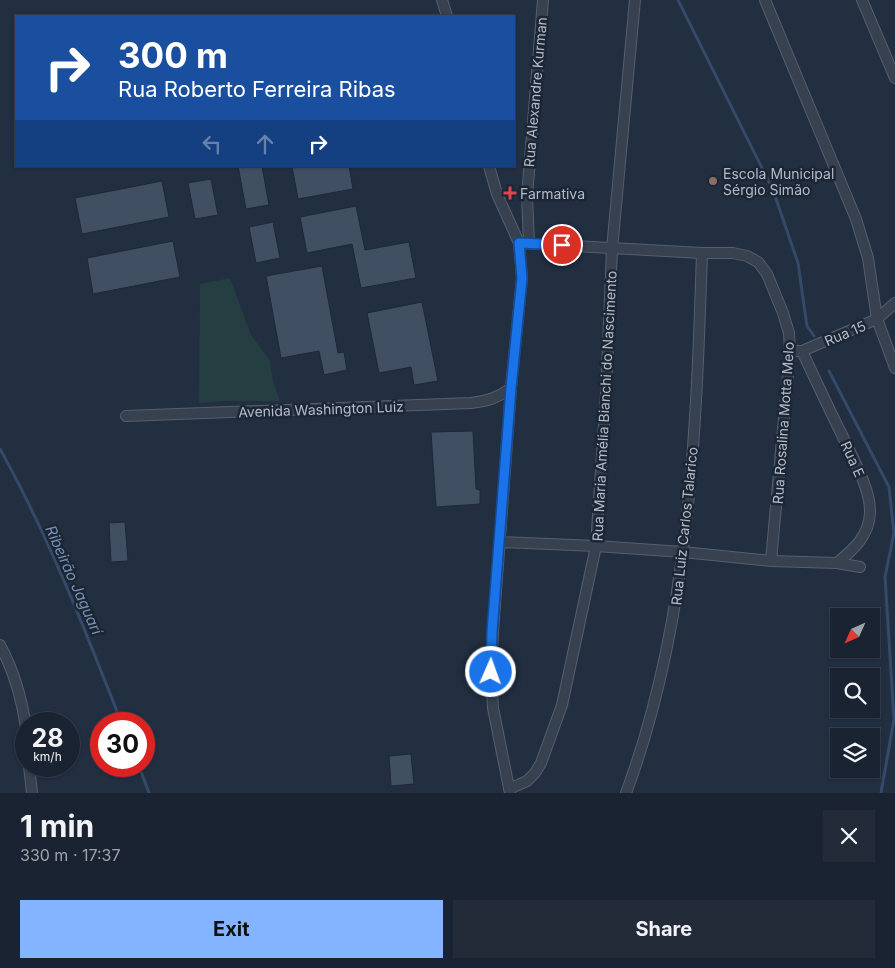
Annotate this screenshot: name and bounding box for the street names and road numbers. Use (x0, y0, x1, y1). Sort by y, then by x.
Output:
street label: Rua Alexandre Kurman (520, 16, 550, 168)
street label: Rua Maria Amélia Bianchi do Nascimento (588, 270, 620, 542)
street label: Rua 15 (822, 317, 868, 349)
street label: Rua Rosalina Motta Melo (769, 341, 797, 505)
street label: Avenida Washington Luiz (238, 398, 404, 420)
street label: Rua E (838, 438, 868, 480)
street label: Rua Luiz Carlos Talarico (667, 446, 701, 606)

